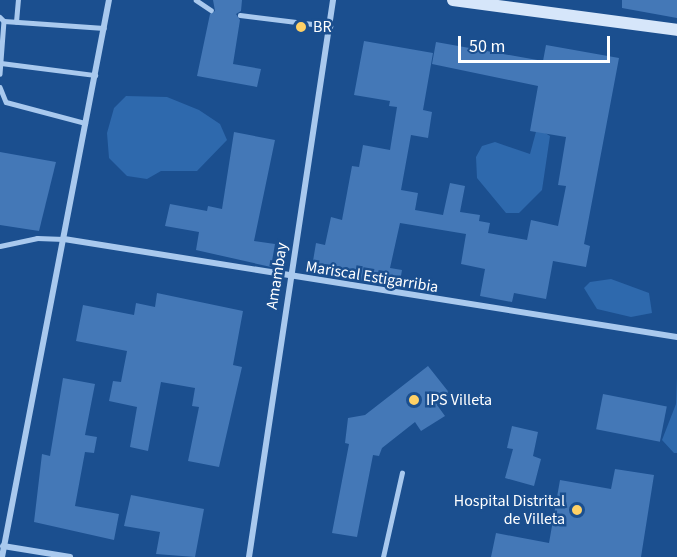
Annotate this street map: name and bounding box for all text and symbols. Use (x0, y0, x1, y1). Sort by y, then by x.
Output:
place label: BR (313, 17, 332, 37)
marker: BR (294, 20, 308, 34)
scale bar (461, 24, 612, 62)
text: 50 m (469, 34, 505, 59)
street label: Amambay (262, 241, 292, 311)
street label: Mariscal Estigarribia (304, 257, 440, 297)
place label: IPS Villeta (426, 390, 492, 410)
marker: IPS Villeta (407, 393, 421, 407)
place label: Hospital Distrital de Villeta (454, 491, 565, 529)
marker: Hospital Distrital de Villeta (570, 503, 584, 517)

